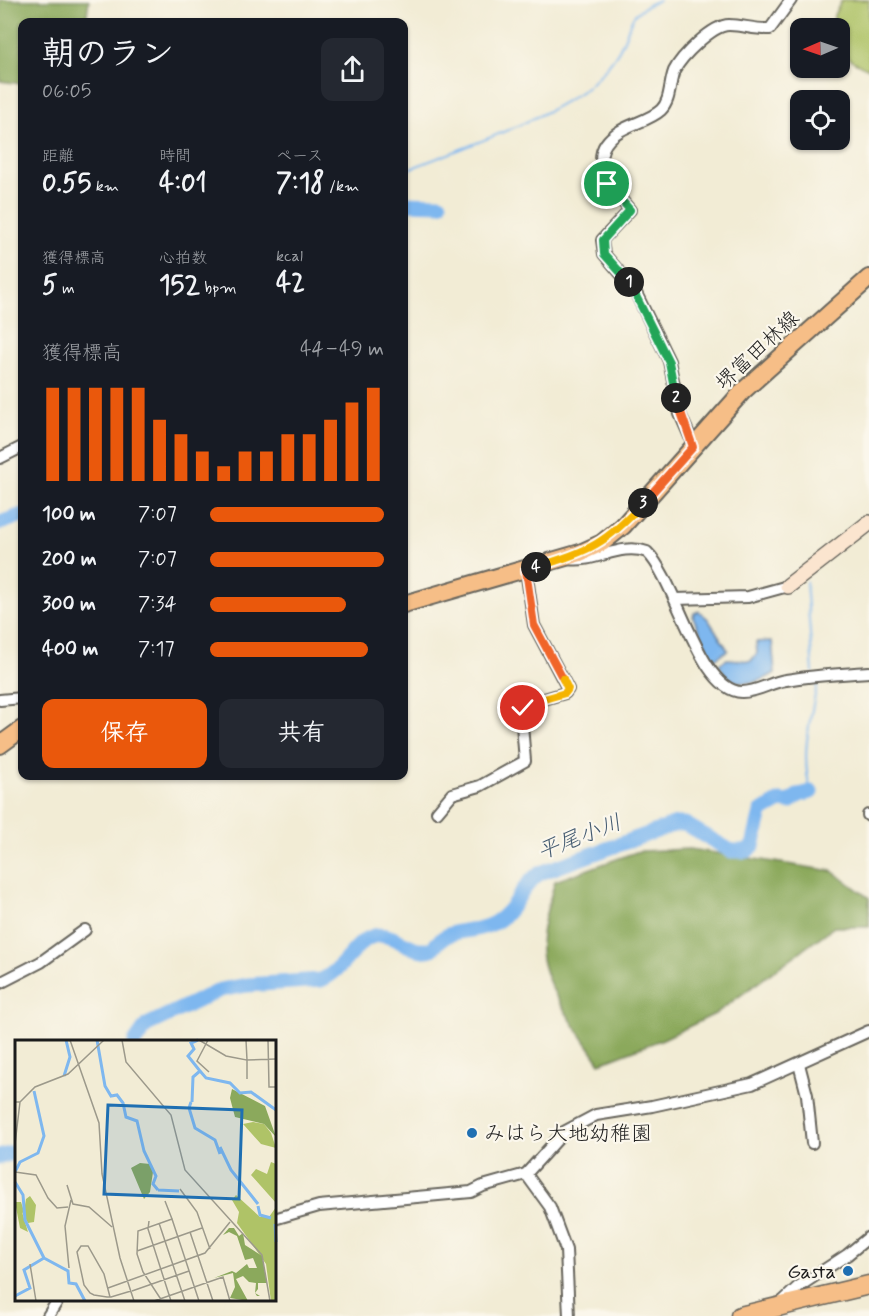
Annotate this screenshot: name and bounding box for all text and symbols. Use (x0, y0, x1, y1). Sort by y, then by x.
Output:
north arrow (790, 18, 850, 78)
map controls (790, 18, 850, 150)
text: 朝のラン (42, 33, 174, 77)
button: share (321, 38, 384, 101)
text: 06:05 (42, 78, 91, 105)
button: locate (790, 90, 850, 150)
text: 距離 (42, 146, 74, 167)
text: 時間 (159, 146, 191, 167)
text: ペース (276, 146, 323, 167)
pin (581, 158, 632, 209)
text: 0.55 (42, 167, 91, 201)
text: 4:01 (159, 167, 207, 201)
text: 7:18 (276, 167, 325, 201)
icon: arrive (590, 167, 623, 200)
text: km (91, 176, 119, 197)
text: /km (325, 176, 359, 197)
text: kcal (276, 246, 303, 267)
text: 獲得標高 (42, 248, 106, 269)
text: 心拍数 (159, 248, 207, 269)
text: 42 (276, 267, 305, 301)
pin: 1 (614, 267, 644, 297)
text: 5 (42, 269, 58, 303)
text: 152 (159, 269, 200, 303)
text: 1 (625, 271, 633, 292)
text: m (58, 278, 75, 299)
text: bpm (200, 278, 237, 299)
street label: 堺富田林線 (710, 305, 806, 397)
text: 44–49 m (300, 336, 384, 363)
text: 獲得標高 (42, 340, 122, 367)
pin: 2 (661, 383, 691, 413)
text: 2 (672, 387, 680, 408)
pin: 3 (628, 488, 658, 518)
text: 3 (639, 492, 647, 513)
text: 100 m (42, 501, 96, 528)
text: 7:07 (138, 501, 177, 528)
text: 200 m (42, 546, 97, 573)
text: 7:07 (138, 546, 177, 573)
pin: 4 (521, 552, 551, 582)
text: 4 (531, 556, 541, 577)
text: 300 m (42, 591, 96, 618)
text: 7:34 (138, 591, 177, 618)
text: 400 m (42, 636, 98, 663)
text: 7:17 (138, 636, 174, 663)
pin (497, 682, 548, 733)
icon: check (506, 691, 539, 724)
button: 保存 (42, 699, 207, 768)
button: 共有 (219, 699, 384, 768)
water label: 平尾小川 (534, 809, 626, 867)
inset map (15, 1040, 276, 1301)
place label: みはら大地幼稚園 (484, 1120, 652, 1148)
marker: みはら大地幼稚園 (465, 1126, 479, 1140)
place label: Gasta (787, 1258, 836, 1286)
marker: Gasta (841, 1264, 855, 1278)

